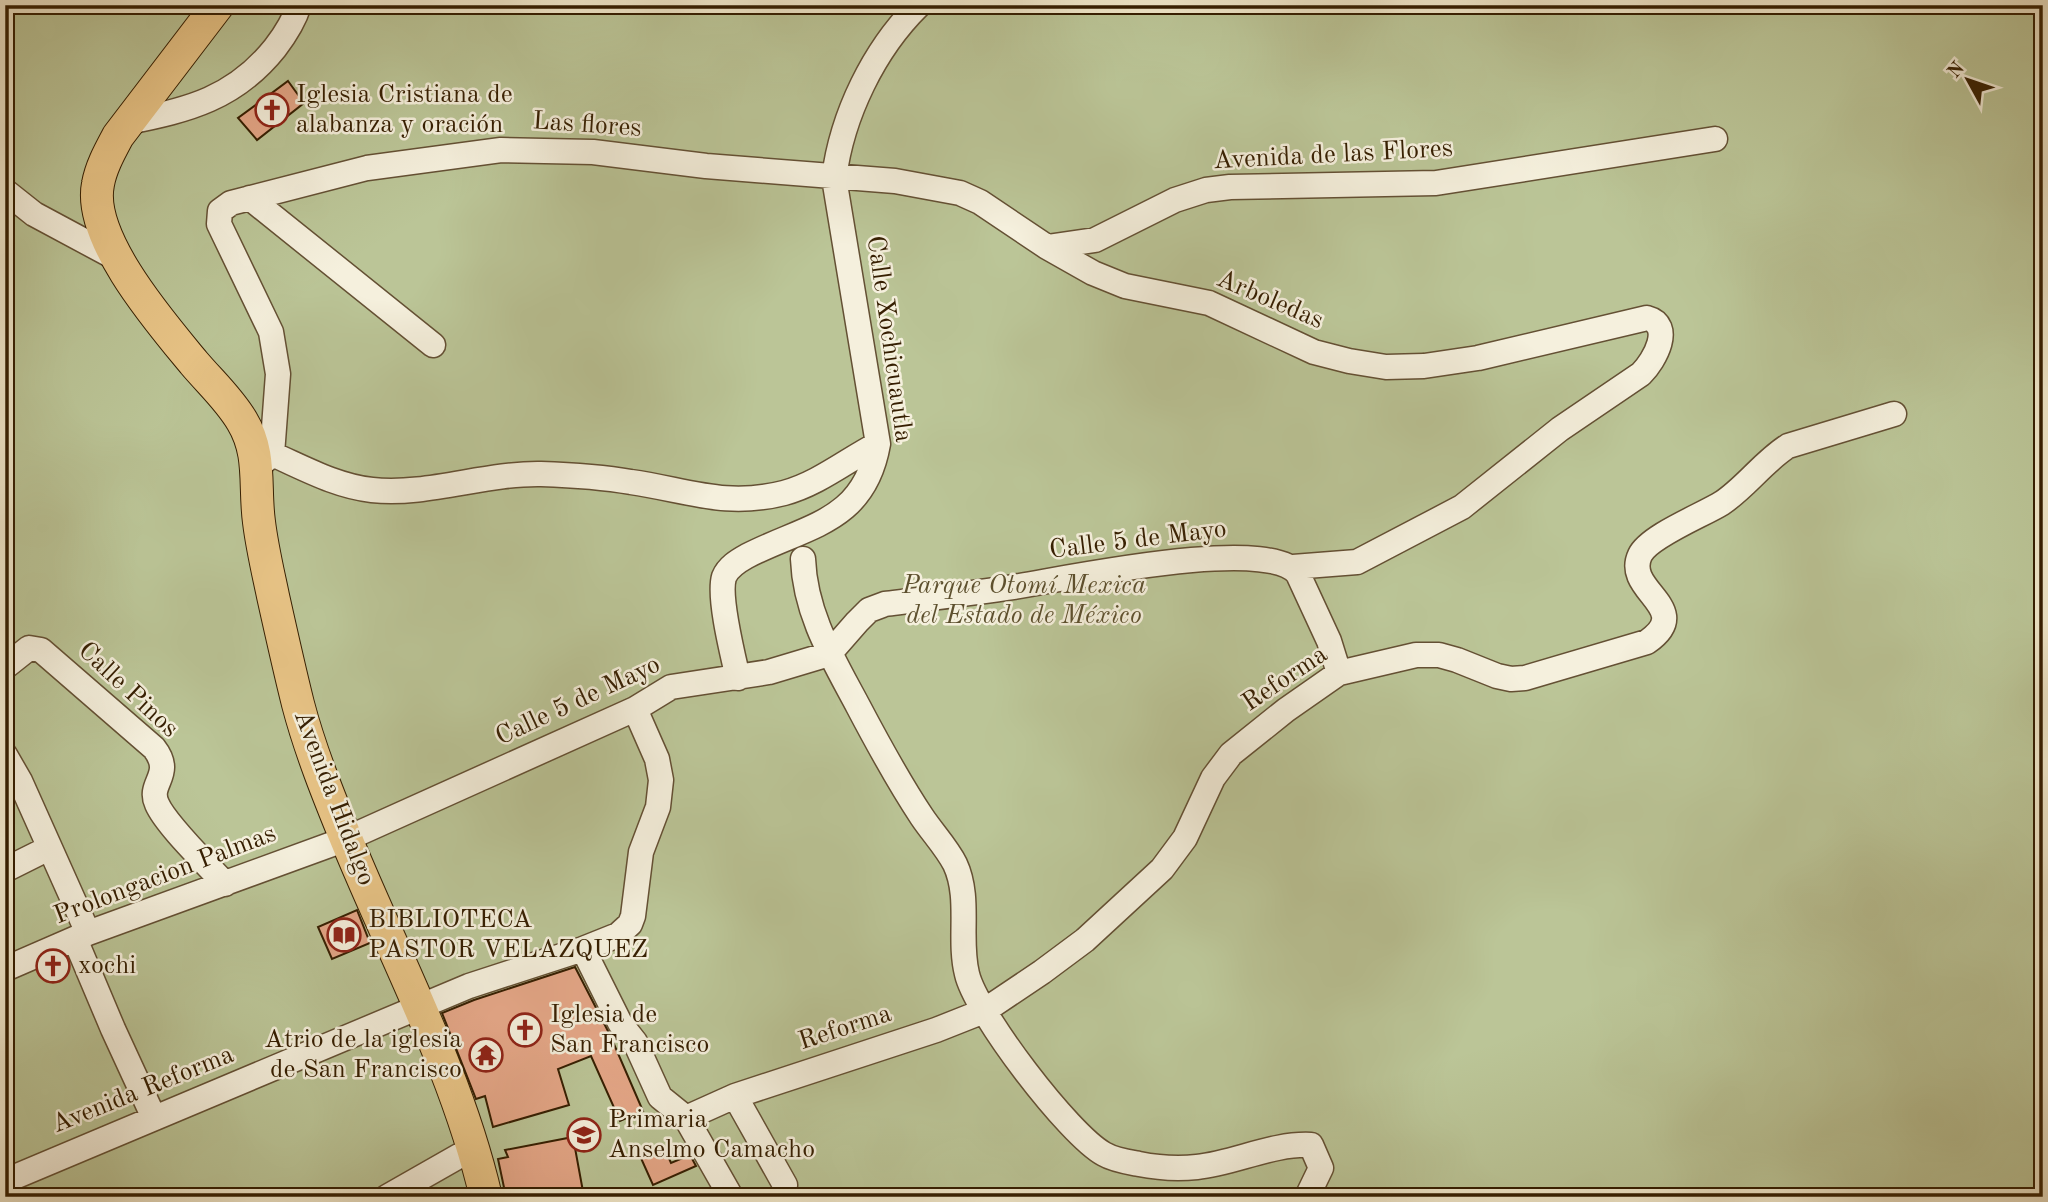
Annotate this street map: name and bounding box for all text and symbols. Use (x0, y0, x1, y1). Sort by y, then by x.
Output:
north arrow (1932, 46, 2002, 116)
text: N (1945, 59, 1969, 82)
place label: Iglesia Cristiana de alabanza y oración (296, 82, 513, 138)
church icon: Iglesia Cristiana de alabanza y oración (253, 91, 291, 129)
street label: Las flores (532, 108, 642, 142)
street label: Avenida de las Flores (1212, 136, 1454, 174)
street label: Calle Xochicuautla (862, 234, 916, 444)
street label: Arboledas (1213, 266, 1327, 334)
street label: Calle 5 de Mayo (1048, 516, 1228, 564)
park label: Parque Otomí Mexica del Estado de México (901, 573, 1146, 629)
street label: Calle Pinos (73, 637, 183, 743)
street label: Reforma (1238, 641, 1332, 717)
street label: Calle 5 de Mayo (492, 652, 664, 750)
street label: Avenida Hidalgo (289, 707, 379, 889)
street label: Prolongacion Palmas (50, 821, 280, 929)
place label: BIBLIOTECA PASTOR VELAZQUEZ (368, 907, 648, 963)
library icon: BIBLIOTECA PASTOR VELAZQUEZ (325, 916, 363, 954)
church icon: xochi (34, 947, 72, 985)
place label: xochi (78, 953, 136, 979)
street label: Reforma (795, 1001, 895, 1055)
place label: Iglesia de San Francisco (550, 1002, 709, 1058)
church icon: Iglesia de San Francisco (506, 1011, 544, 1049)
place label: Atrio de la iglesia de San Francisco (264, 1027, 462, 1083)
temple icon: Atrio de la iglesia de San Francisco (467, 1036, 505, 1074)
street label: Avenida Reforma (48, 1042, 238, 1138)
place label: Primaria Anselmo Camacho (608, 1107, 815, 1163)
school or university icon: Primaria Anselmo Camacho (565, 1116, 603, 1154)

